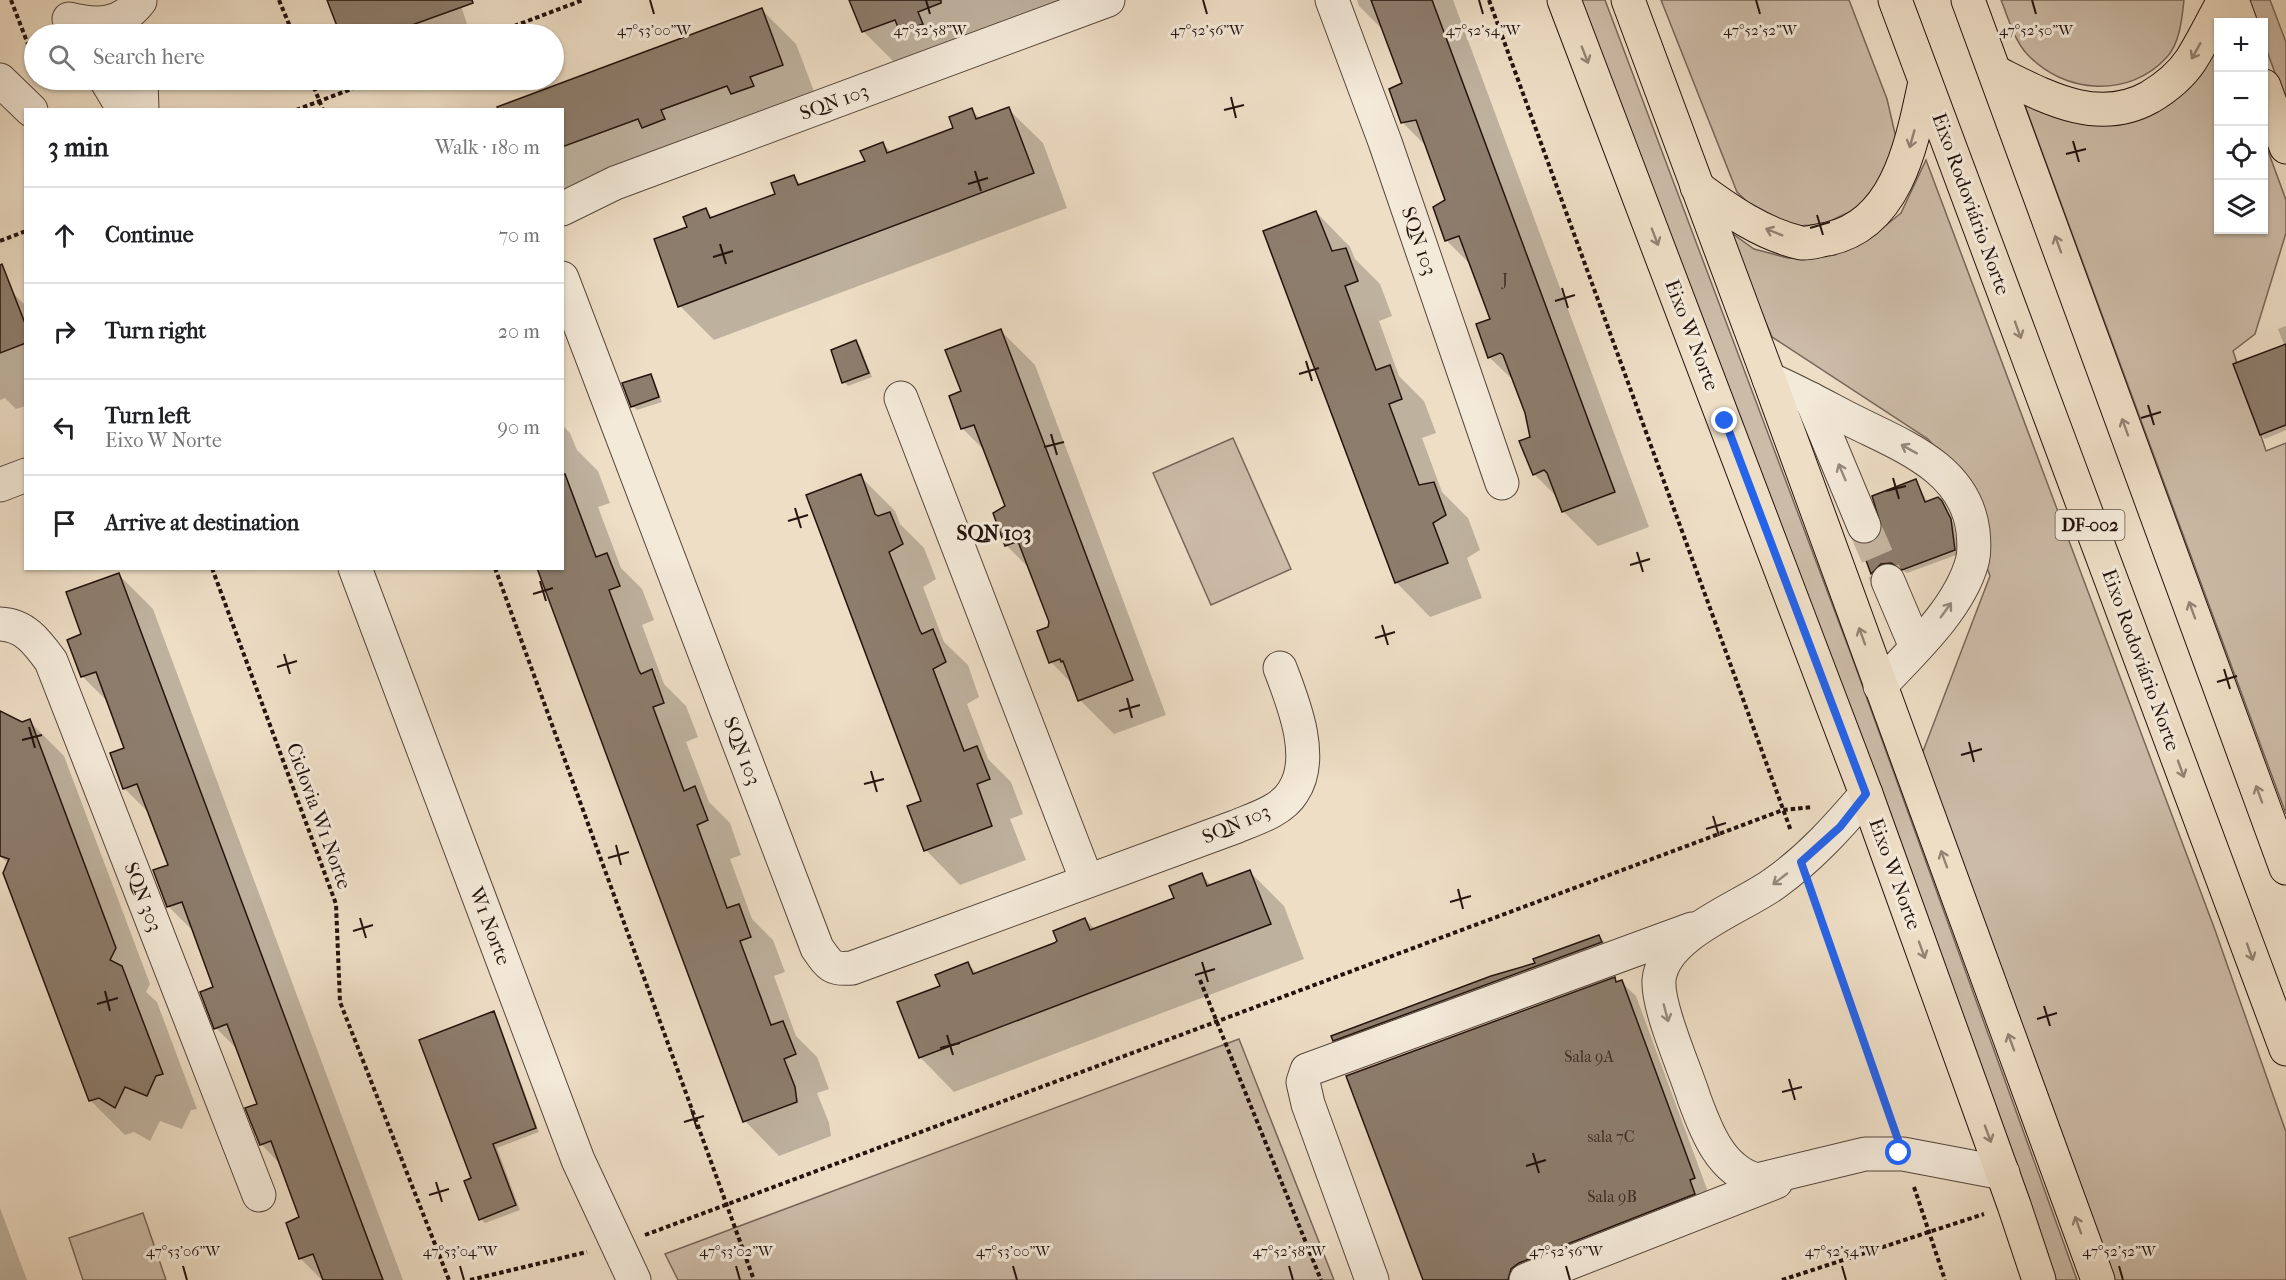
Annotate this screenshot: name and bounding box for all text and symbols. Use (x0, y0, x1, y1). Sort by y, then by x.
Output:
map controls (2214, 18, 2268, 234)
button: + (2214, 18, 2268, 72)
text: 47°53'00"W (617, 21, 692, 39)
text: 47°52'58"W (893, 21, 968, 39)
text: 47°52'56"W (1170, 21, 1245, 39)
text: 47°52'54"W (1446, 21, 1521, 39)
text: 47°52'52"W (1723, 21, 1798, 39)
text: 47°52'50"W (1999, 21, 2074, 39)
search box (24, 24, 564, 90)
icon: search (45, 41, 78, 74)
one-way arrow (2189, 42, 2201, 59)
text: Search here (93, 44, 205, 70)
one-way arrow (1581, 45, 1592, 63)
button: − (2214, 72, 2268, 126)
street label: SQN 103 (797, 79, 871, 125)
street label: Eixo Rodoviário Norte (1927, 110, 2015, 298)
button: locate (2214, 126, 2268, 180)
one-way arrow (1906, 129, 1917, 148)
text: 3 min (48, 132, 109, 163)
text: Walk · 180 m (435, 136, 540, 159)
button: layers (2214, 180, 2268, 234)
street label: SQN 103 (1397, 204, 1441, 278)
icon: ahead (48, 219, 81, 252)
text: Continue (105, 222, 194, 248)
text: 70 m (498, 224, 540, 247)
one-way arrow (1765, 226, 1784, 237)
one-way arrow (1650, 227, 1661, 246)
one-way arrow (2051, 235, 2062, 254)
house number: J (1500, 270, 1508, 289)
street label: Eixo W Norte (1660, 276, 1724, 394)
icon: right (48, 315, 81, 348)
text: Turn right (105, 318, 206, 344)
text: 20 m (498, 320, 540, 343)
one-way arrow (2013, 321, 2024, 339)
text: Turn left (105, 403, 191, 429)
route end (1711, 407, 1737, 433)
icon: left (48, 411, 81, 444)
text: 90 m (498, 416, 540, 439)
one-way arrow (2118, 418, 2129, 437)
text: Eixo W Norte (105, 429, 222, 452)
one-way arrow (1901, 443, 1919, 454)
one-way arrow (1836, 464, 1847, 482)
icon: arrive (48, 507, 81, 540)
text: Arrive at destination (105, 510, 299, 536)
road number: DF-002 (2056, 510, 2124, 540)
district label: SQN 103 (957, 521, 1031, 545)
street label: Eixo Rodoviário Norte (2097, 566, 2185, 754)
one-way arrow (2185, 602, 2196, 620)
one-way arrow (1940, 603, 1952, 619)
one-way arrow (1856, 627, 1867, 646)
street label: SQN 103 (719, 714, 765, 788)
street label: Ciclovia W1 Norte (282, 740, 356, 892)
one-way arrow (2177, 759, 2188, 778)
one-way arrow (2252, 785, 2263, 803)
street label: SQN 103 (1199, 800, 1273, 848)
street label: Eixo W Norte (1864, 815, 1926, 933)
one-way arrow (1937, 850, 1948, 869)
street label: SQN 303 (119, 859, 167, 935)
one-way arrow (1772, 873, 1788, 886)
street label: W1 Norte (464, 883, 515, 968)
one-way arrow (1918, 941, 1929, 959)
one-way arrow (2245, 942, 2256, 960)
one-way arrow (1661, 1003, 1672, 1022)
one-way arrow (2005, 1033, 2016, 1052)
house number: Sala 9A (1564, 1047, 1614, 1066)
one-way arrow (1984, 1124, 1995, 1143)
house number: sala 7C (1587, 1127, 1635, 1146)
route start (1885, 1139, 1911, 1165)
house number: Sala 9B (1587, 1187, 1637, 1206)
one-way arrow (2072, 1216, 2083, 1235)
text: 47°53'06"W (146, 1242, 221, 1260)
text: 47°53'04"W (423, 1242, 499, 1260)
text: 47°53'02"W (699, 1242, 774, 1260)
text: 47°53'00"W (976, 1242, 1051, 1260)
text: 47°52'58"W (1252, 1242, 1327, 1260)
text: 47°52'56"W (1529, 1242, 1604, 1260)
text: 47°52'54"W (1805, 1242, 1880, 1260)
text: 47°52'52"W (2082, 1242, 2157, 1260)

